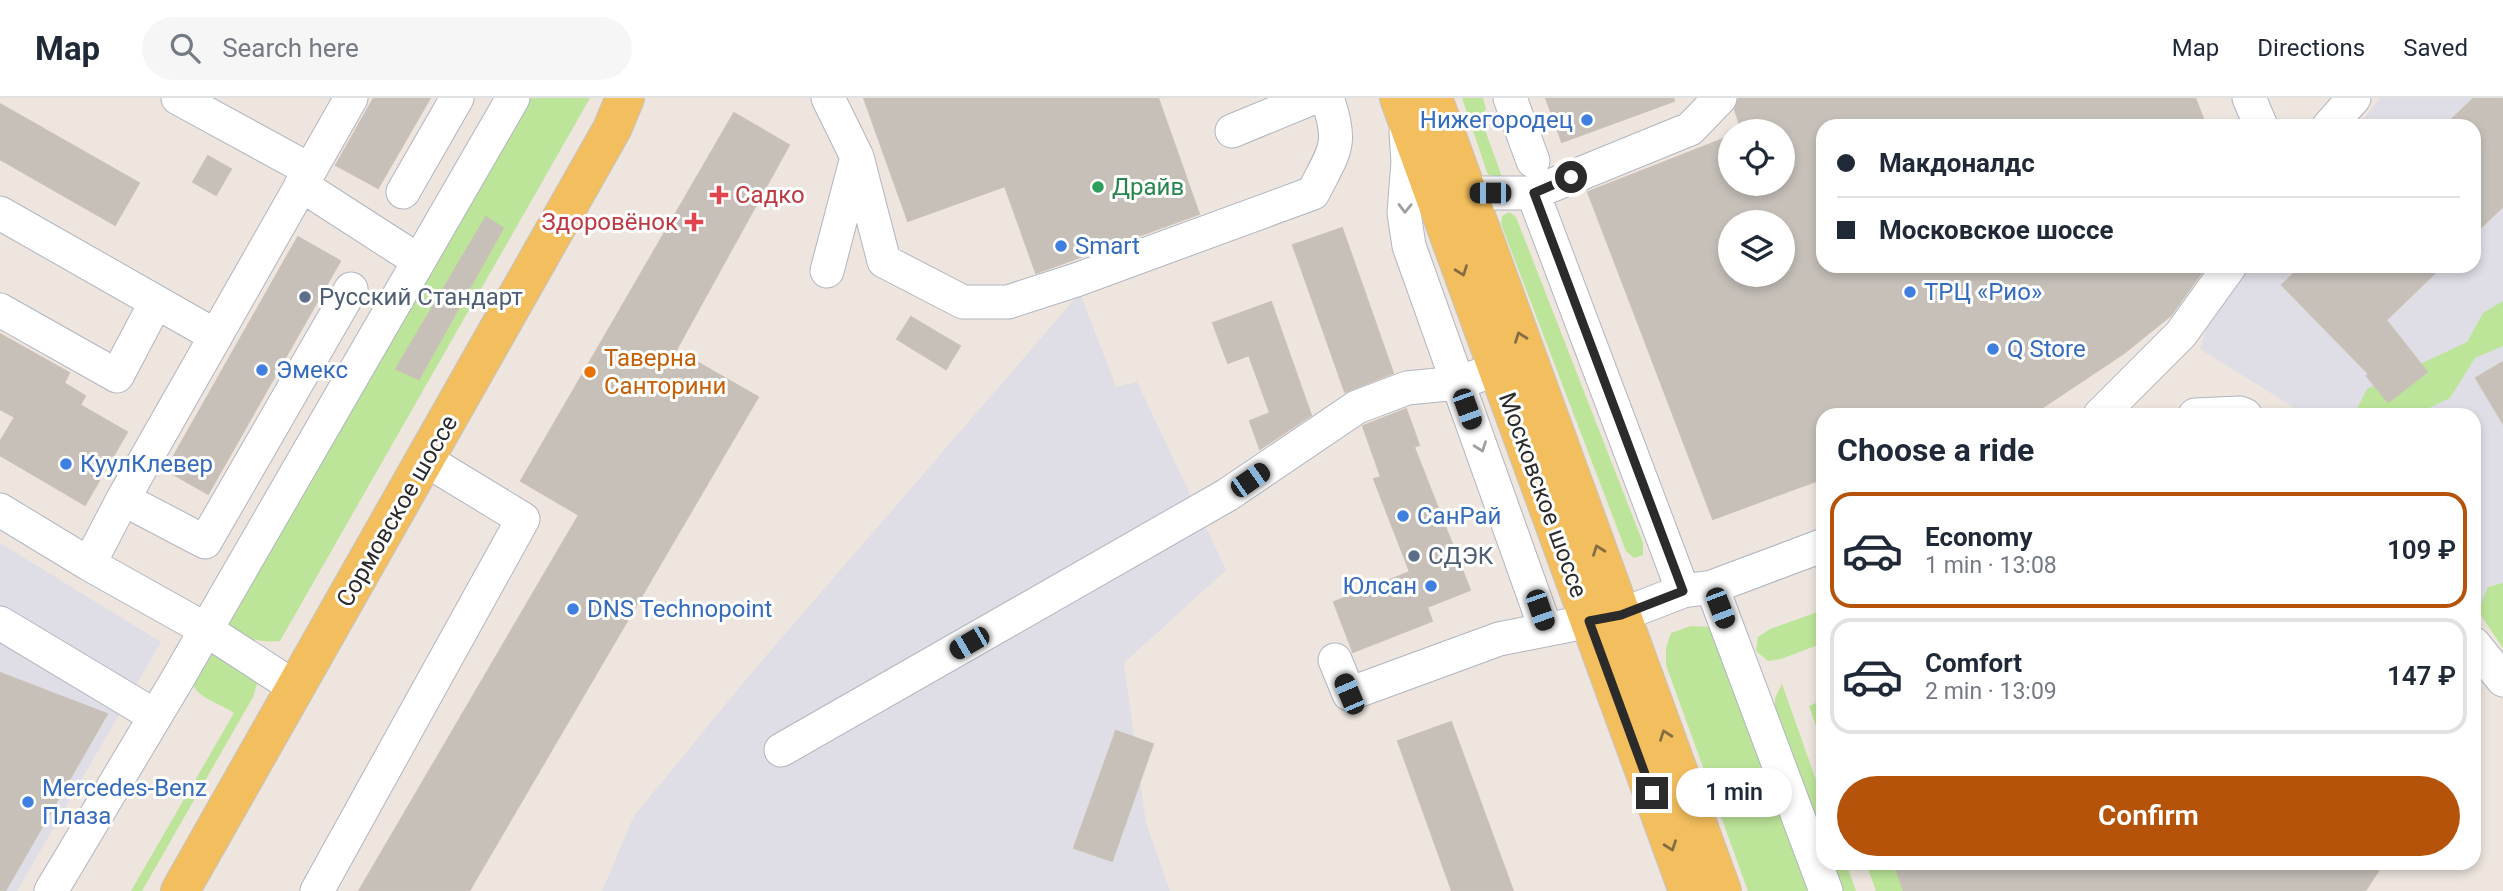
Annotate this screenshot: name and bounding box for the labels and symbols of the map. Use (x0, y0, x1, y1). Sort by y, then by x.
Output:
place label: Нижегородец (1420, 106, 1573, 134)
marker: Нижегородец (1579, 112, 1595, 128)
route start (1555, 161, 1587, 193)
place label: Драйв (1112, 173, 1184, 201)
marker: Драйв (1090, 179, 1106, 195)
place label: Садко (735, 181, 805, 209)
car (1470, 183, 1512, 204)
marker: Садко (709, 185, 729, 205)
one-way arrow (1397, 203, 1413, 213)
place label: Здоровёнок (541, 208, 678, 236)
marker: Здоровёнок (684, 212, 704, 232)
place label: Smart (1075, 232, 1140, 260)
marker: Smart (1053, 238, 1069, 254)
one-way arrow (1454, 265, 1468, 277)
place label: ТРЦ «Рио» (1924, 278, 2042, 306)
place label: Русский Стандарт (319, 283, 523, 311)
marker: ТРЦ «Рио» (1902, 284, 1918, 300)
marker: Русский Стандарт (297, 289, 313, 305)
one-way arrow (1514, 331, 1528, 343)
place label: Q Store (2007, 335, 2086, 363)
marker: Q Store (1985, 341, 2001, 357)
place label: Таверна Санторини (604, 344, 726, 400)
place label: Эмекс (276, 356, 348, 384)
marker: Эмекс (254, 362, 270, 378)
marker: Таверна Санторини (582, 364, 598, 380)
car (1450, 386, 1485, 432)
street label: Московское шоссе (1493, 389, 1593, 601)
street label: Сормовское шоссе (331, 410, 463, 612)
one-way arrow (1473, 440, 1487, 452)
place label: КуулКлевер (80, 450, 213, 478)
marker: КуулКлевер (58, 456, 74, 472)
car (1227, 459, 1274, 501)
place label: СанРай (1417, 502, 1501, 530)
marker: СанРай (1395, 508, 1411, 524)
place label: СДЭК (1428, 542, 1494, 570)
one-way arrow (1592, 545, 1606, 557)
marker: СДЭК (1406, 548, 1422, 564)
place label: Юлсан (1342, 572, 1417, 600)
marker: Юлсан (1423, 578, 1439, 594)
car (1703, 585, 1738, 631)
car (1524, 587, 1557, 633)
place label: DNS Technopoint (587, 595, 772, 623)
marker: DNS Technopoint (565, 601, 581, 617)
car (946, 623, 993, 663)
car (1332, 671, 1367, 717)
one-way arrow (1659, 729, 1673, 741)
callout: 1 min (1676, 768, 1792, 818)
place label: Mercedes-Benz Плаза (42, 774, 207, 830)
route end (1636, 777, 1668, 809)
marker: Mercedes-Benz Плаза (20, 794, 36, 810)
one-way arrow (1663, 840, 1677, 852)

